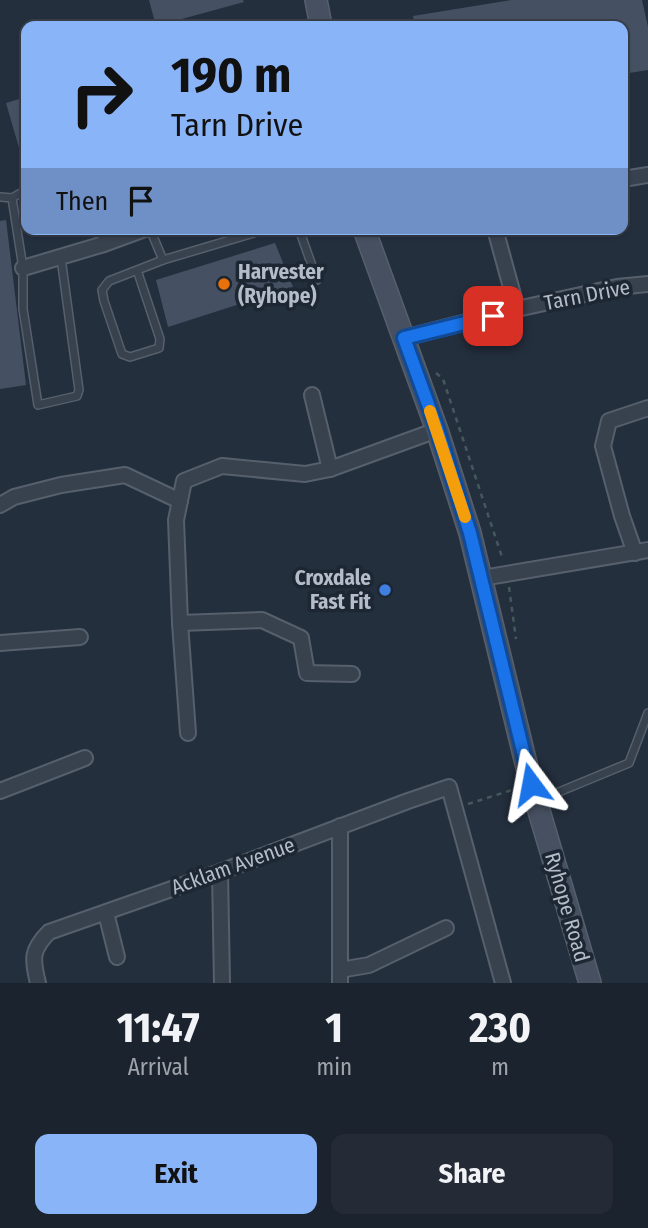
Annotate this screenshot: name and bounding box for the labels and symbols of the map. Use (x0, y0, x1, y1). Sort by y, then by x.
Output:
place label: Harvester (Ryhope) (238, 259, 324, 309)
street label: Tarn Drive (542, 274, 632, 316)
marker: Harvester (Ryhope) (216, 276, 232, 292)
pin (463, 286, 523, 346)
place label: Croxdale Fast Fit (295, 565, 372, 615)
marker: Croxdale Fast Fit (377, 582, 393, 598)
position arrow (494, 747, 568, 821)
street label: Acklam Avenue (168, 832, 298, 900)
street label: Ryhope Road (539, 849, 595, 965)

